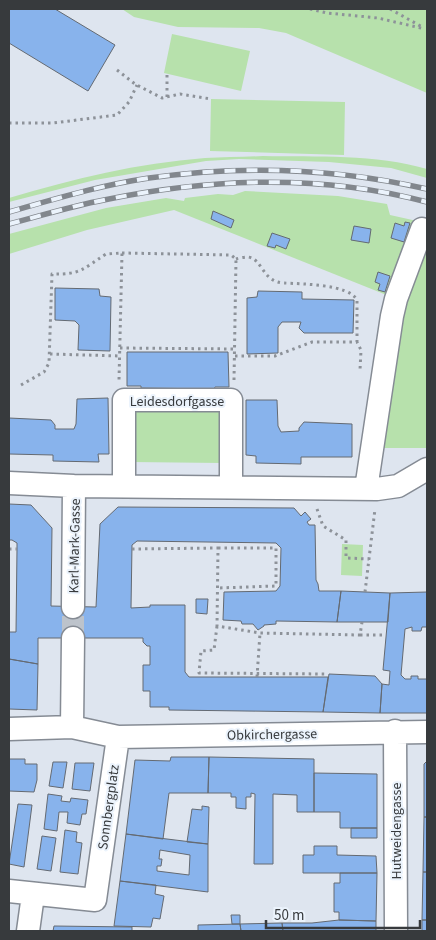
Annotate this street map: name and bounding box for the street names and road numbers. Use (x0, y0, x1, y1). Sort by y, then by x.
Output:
street label: Leidesdorfgasse (130, 392, 224, 412)
street label: Karl-Mark-Gasse (64, 498, 86, 594)
street label: Obkirchergasse (227, 724, 317, 746)
street label: Sonnbergplatz (93, 763, 125, 851)
street label: Hutweidengasse (387, 783, 407, 879)

